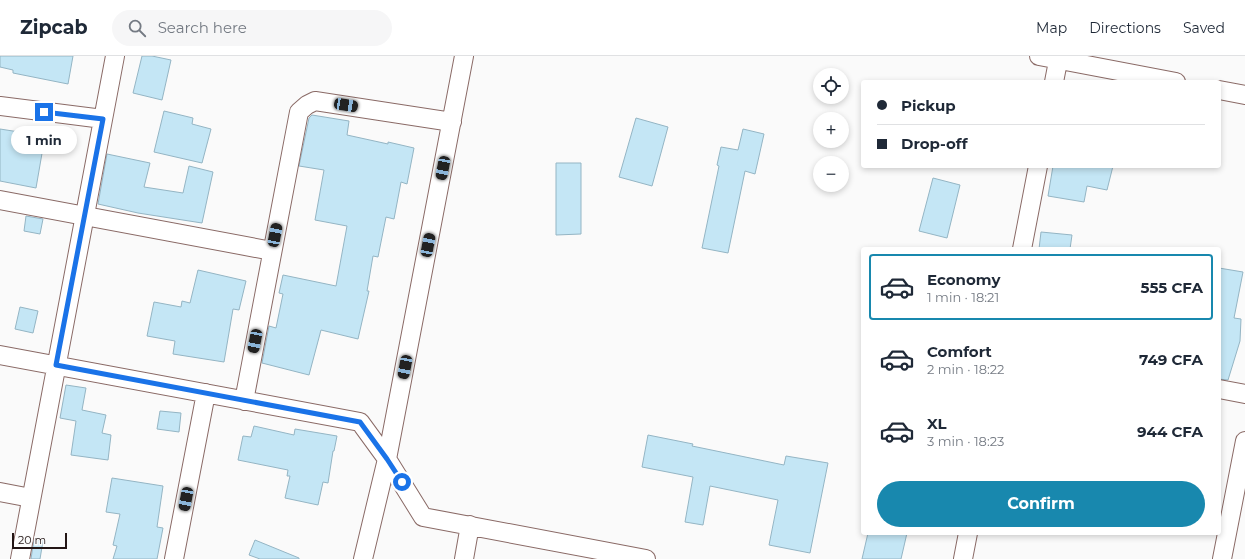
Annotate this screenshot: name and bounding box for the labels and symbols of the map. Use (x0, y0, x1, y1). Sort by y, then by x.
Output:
car (333, 97, 359, 113)
route end (35, 103, 53, 121)
callout: 1 min (11, 126, 77, 154)
car (435, 155, 451, 181)
car (267, 222, 283, 248)
car (420, 232, 436, 258)
car (247, 328, 263, 354)
car (397, 354, 413, 380)
route start (393, 473, 411, 491)
car (178, 486, 194, 512)
scale bar (12, 531, 67, 550)

